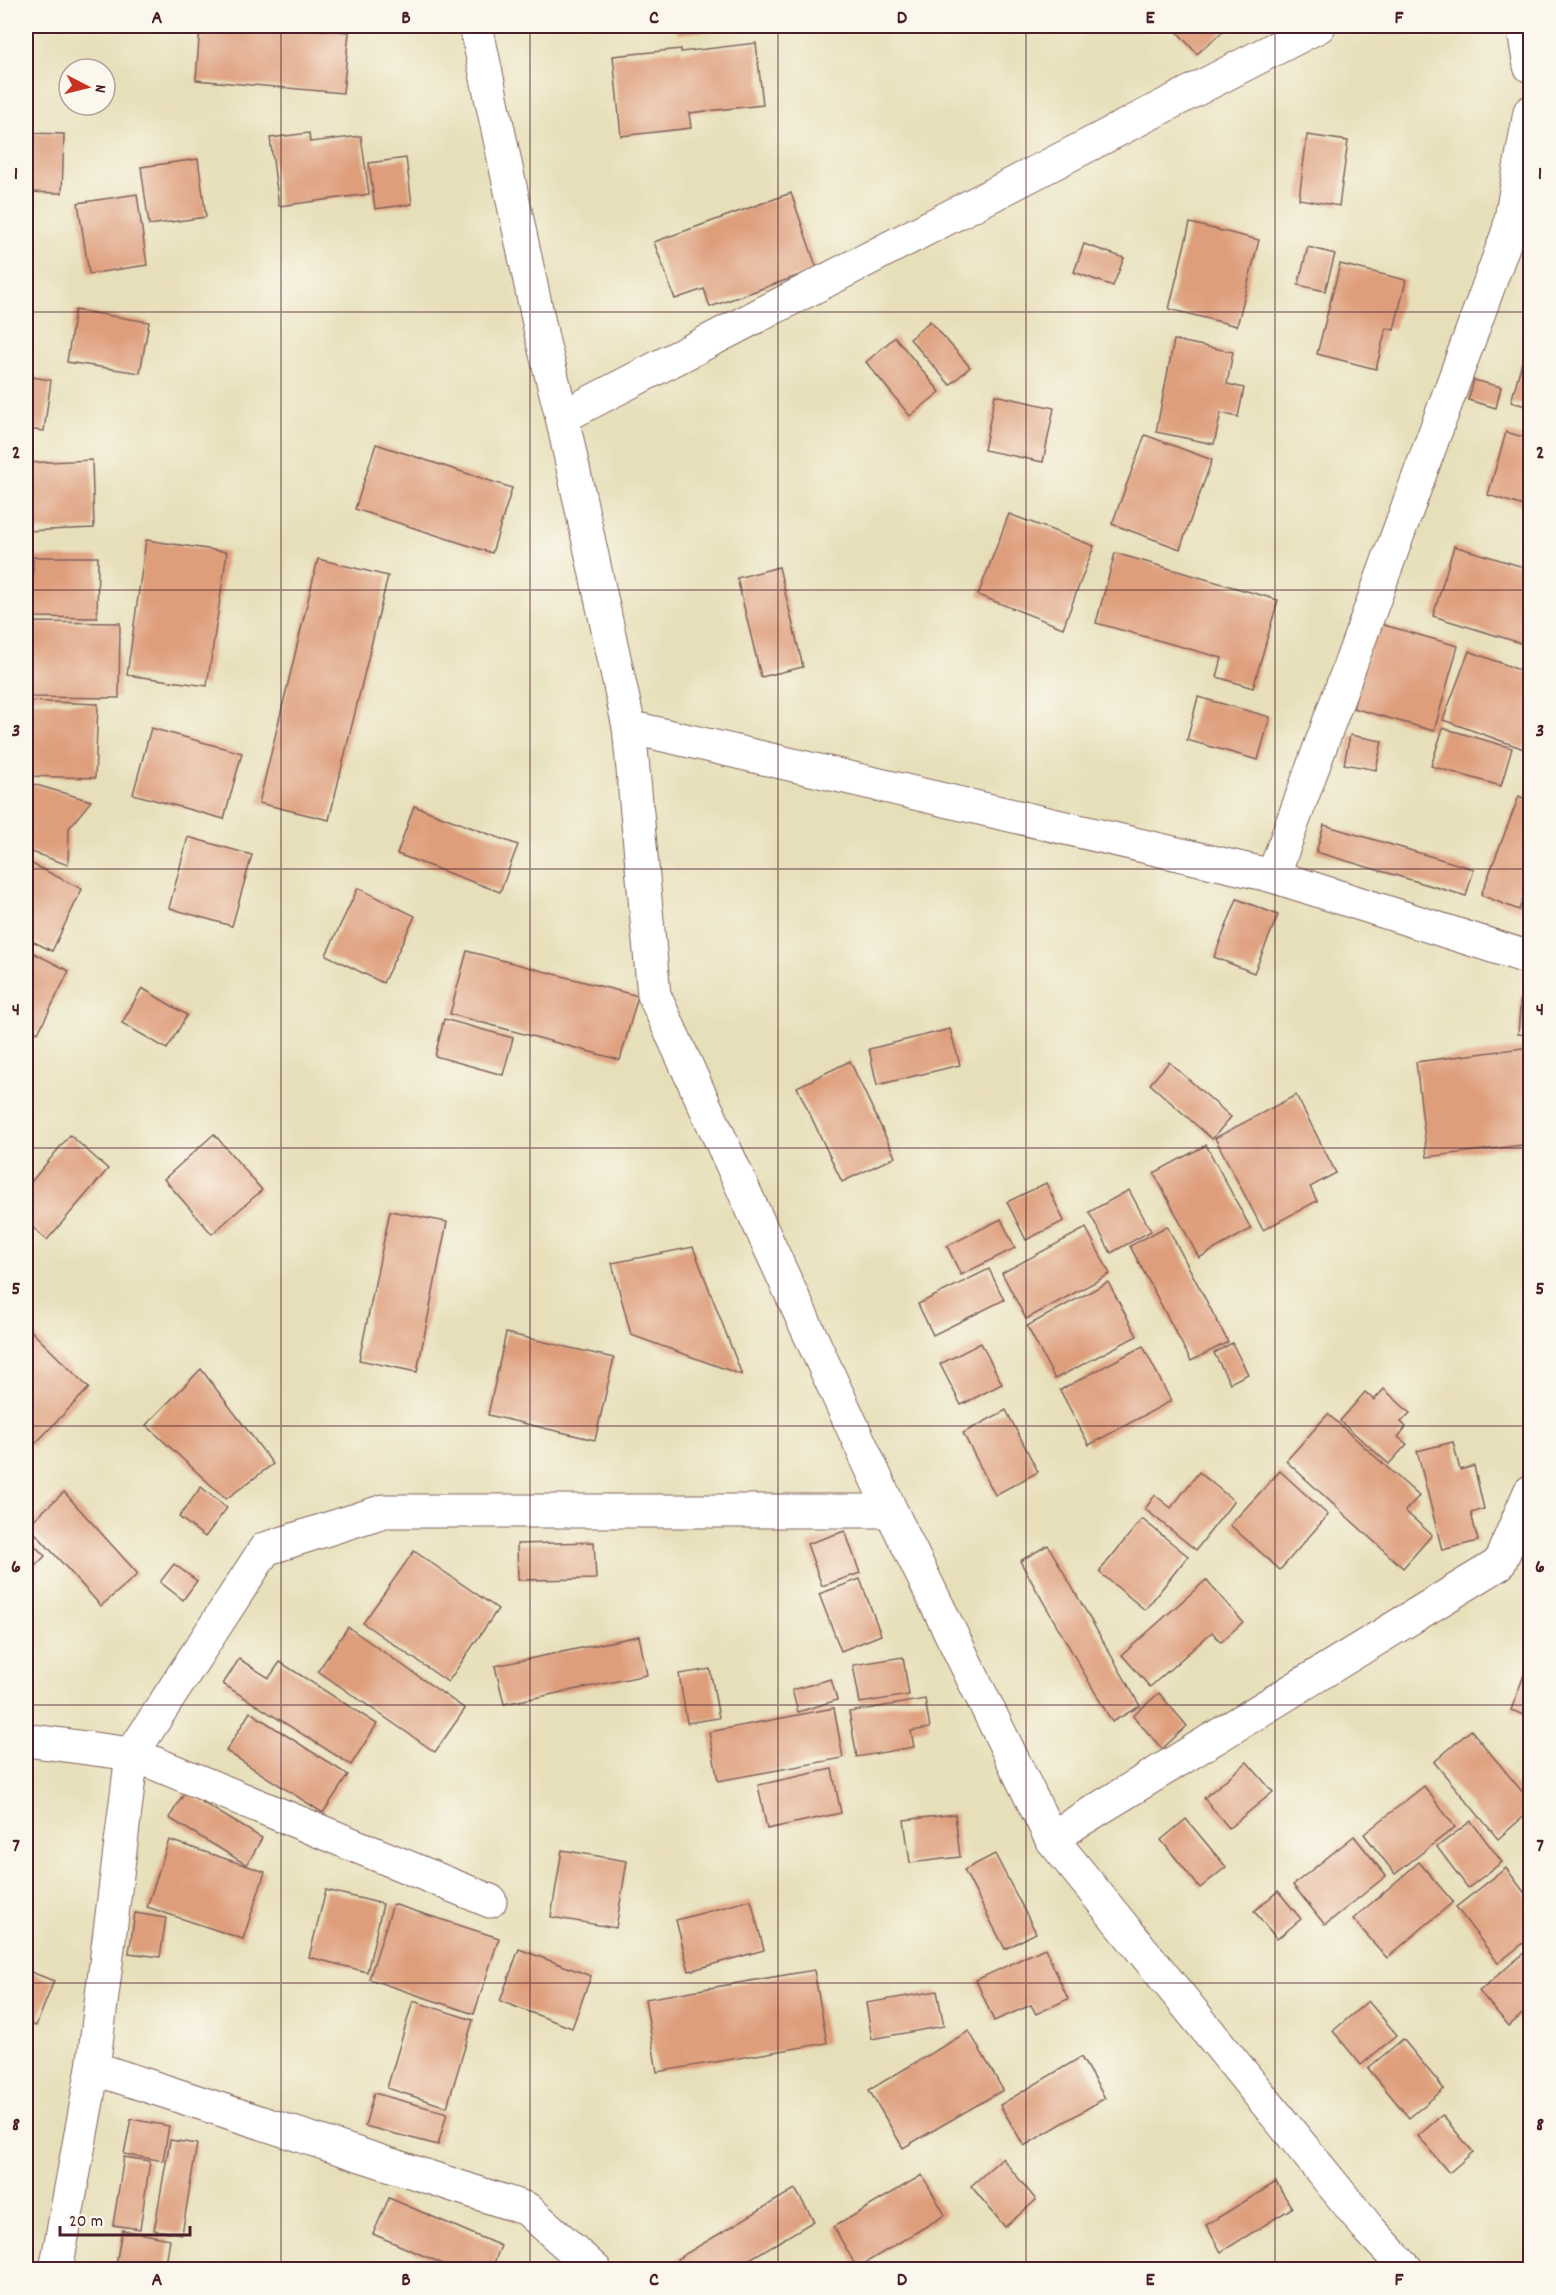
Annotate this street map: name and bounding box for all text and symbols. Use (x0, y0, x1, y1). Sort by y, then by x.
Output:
text: A (152, 5, 163, 33)
text: B (401, 5, 411, 33)
text: C (649, 5, 659, 33)
text: D (897, 5, 908, 33)
text: E (1145, 5, 1155, 33)
text: F (1395, 5, 1405, 33)
north arrow (57, 57, 117, 117)
text: N (87, 83, 111, 94)
text: 1 (14, 161, 18, 189)
text: 1 (1538, 161, 1542, 189)
text: 2 (12, 440, 20, 468)
text: 2 (1536, 440, 1544, 468)
text: 3 (12, 718, 20, 746)
text: 3 (1536, 718, 1544, 746)
text: 4 (12, 997, 20, 1025)
text: 4 (1536, 997, 1544, 1025)
text: 5 (11, 1276, 21, 1304)
text: 5 (1535, 1276, 1545, 1304)
text: 6 (11, 1554, 21, 1582)
text: 6 (1535, 1554, 1545, 1582)
text: 7 (12, 1833, 20, 1861)
text: 7 (1536, 1833, 1544, 1861)
text: 8 (12, 2112, 20, 2140)
text: 8 (1536, 2112, 1544, 2140)
scale bar (60, 2199, 190, 2237)
text: 20 m (69, 2210, 103, 2235)
text: A (152, 2267, 163, 2295)
text: B (401, 2267, 411, 2295)
text: C (649, 2267, 659, 2295)
text: D (897, 2267, 908, 2295)
text: E (1145, 2267, 1155, 2295)
text: F (1395, 2267, 1405, 2295)

